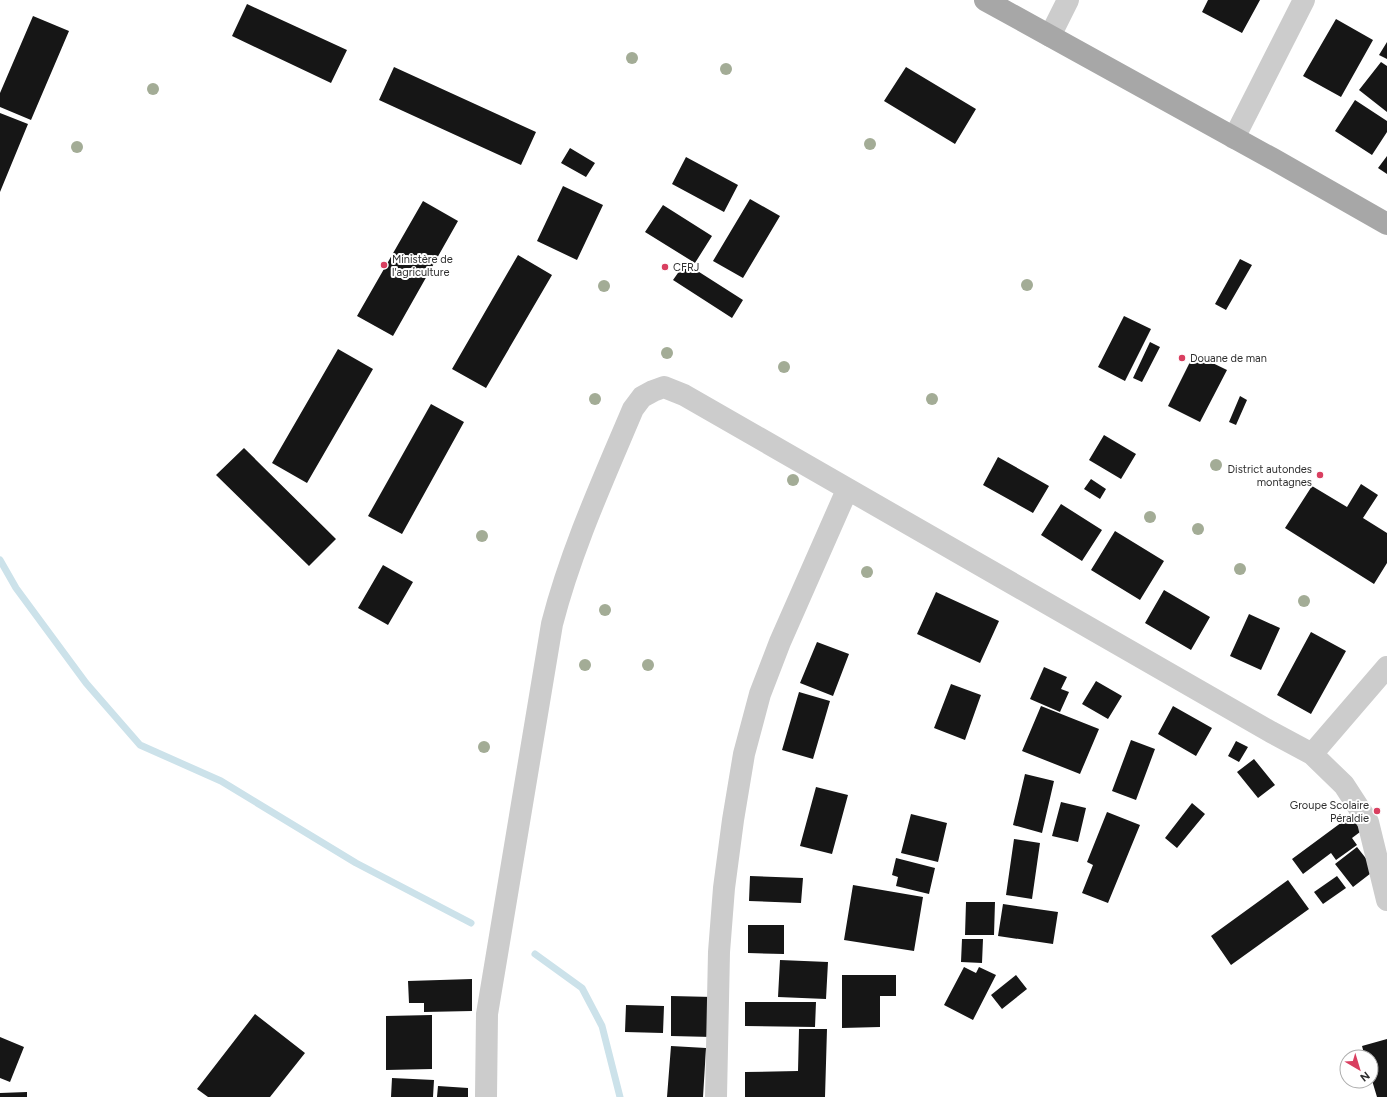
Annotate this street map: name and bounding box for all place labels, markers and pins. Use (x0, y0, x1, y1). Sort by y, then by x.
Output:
place label: Ministère de l'agriculture (392, 253, 453, 279)
marker: Ministère de l'agriculture (379, 260, 389, 270)
place label: CFRJ (673, 261, 699, 274)
marker: CFRJ (660, 262, 670, 272)
place label: Douane de man (1190, 352, 1267, 365)
marker: Douane de man (1177, 353, 1187, 363)
place label: District autondes montagnes (1228, 463, 1312, 489)
marker: District autondes montagnes (1315, 470, 1325, 480)
place label: Groupe Scolaire Péraldie (1290, 799, 1369, 825)
marker: Groupe Scolaire Péraldie (1372, 806, 1382, 816)

